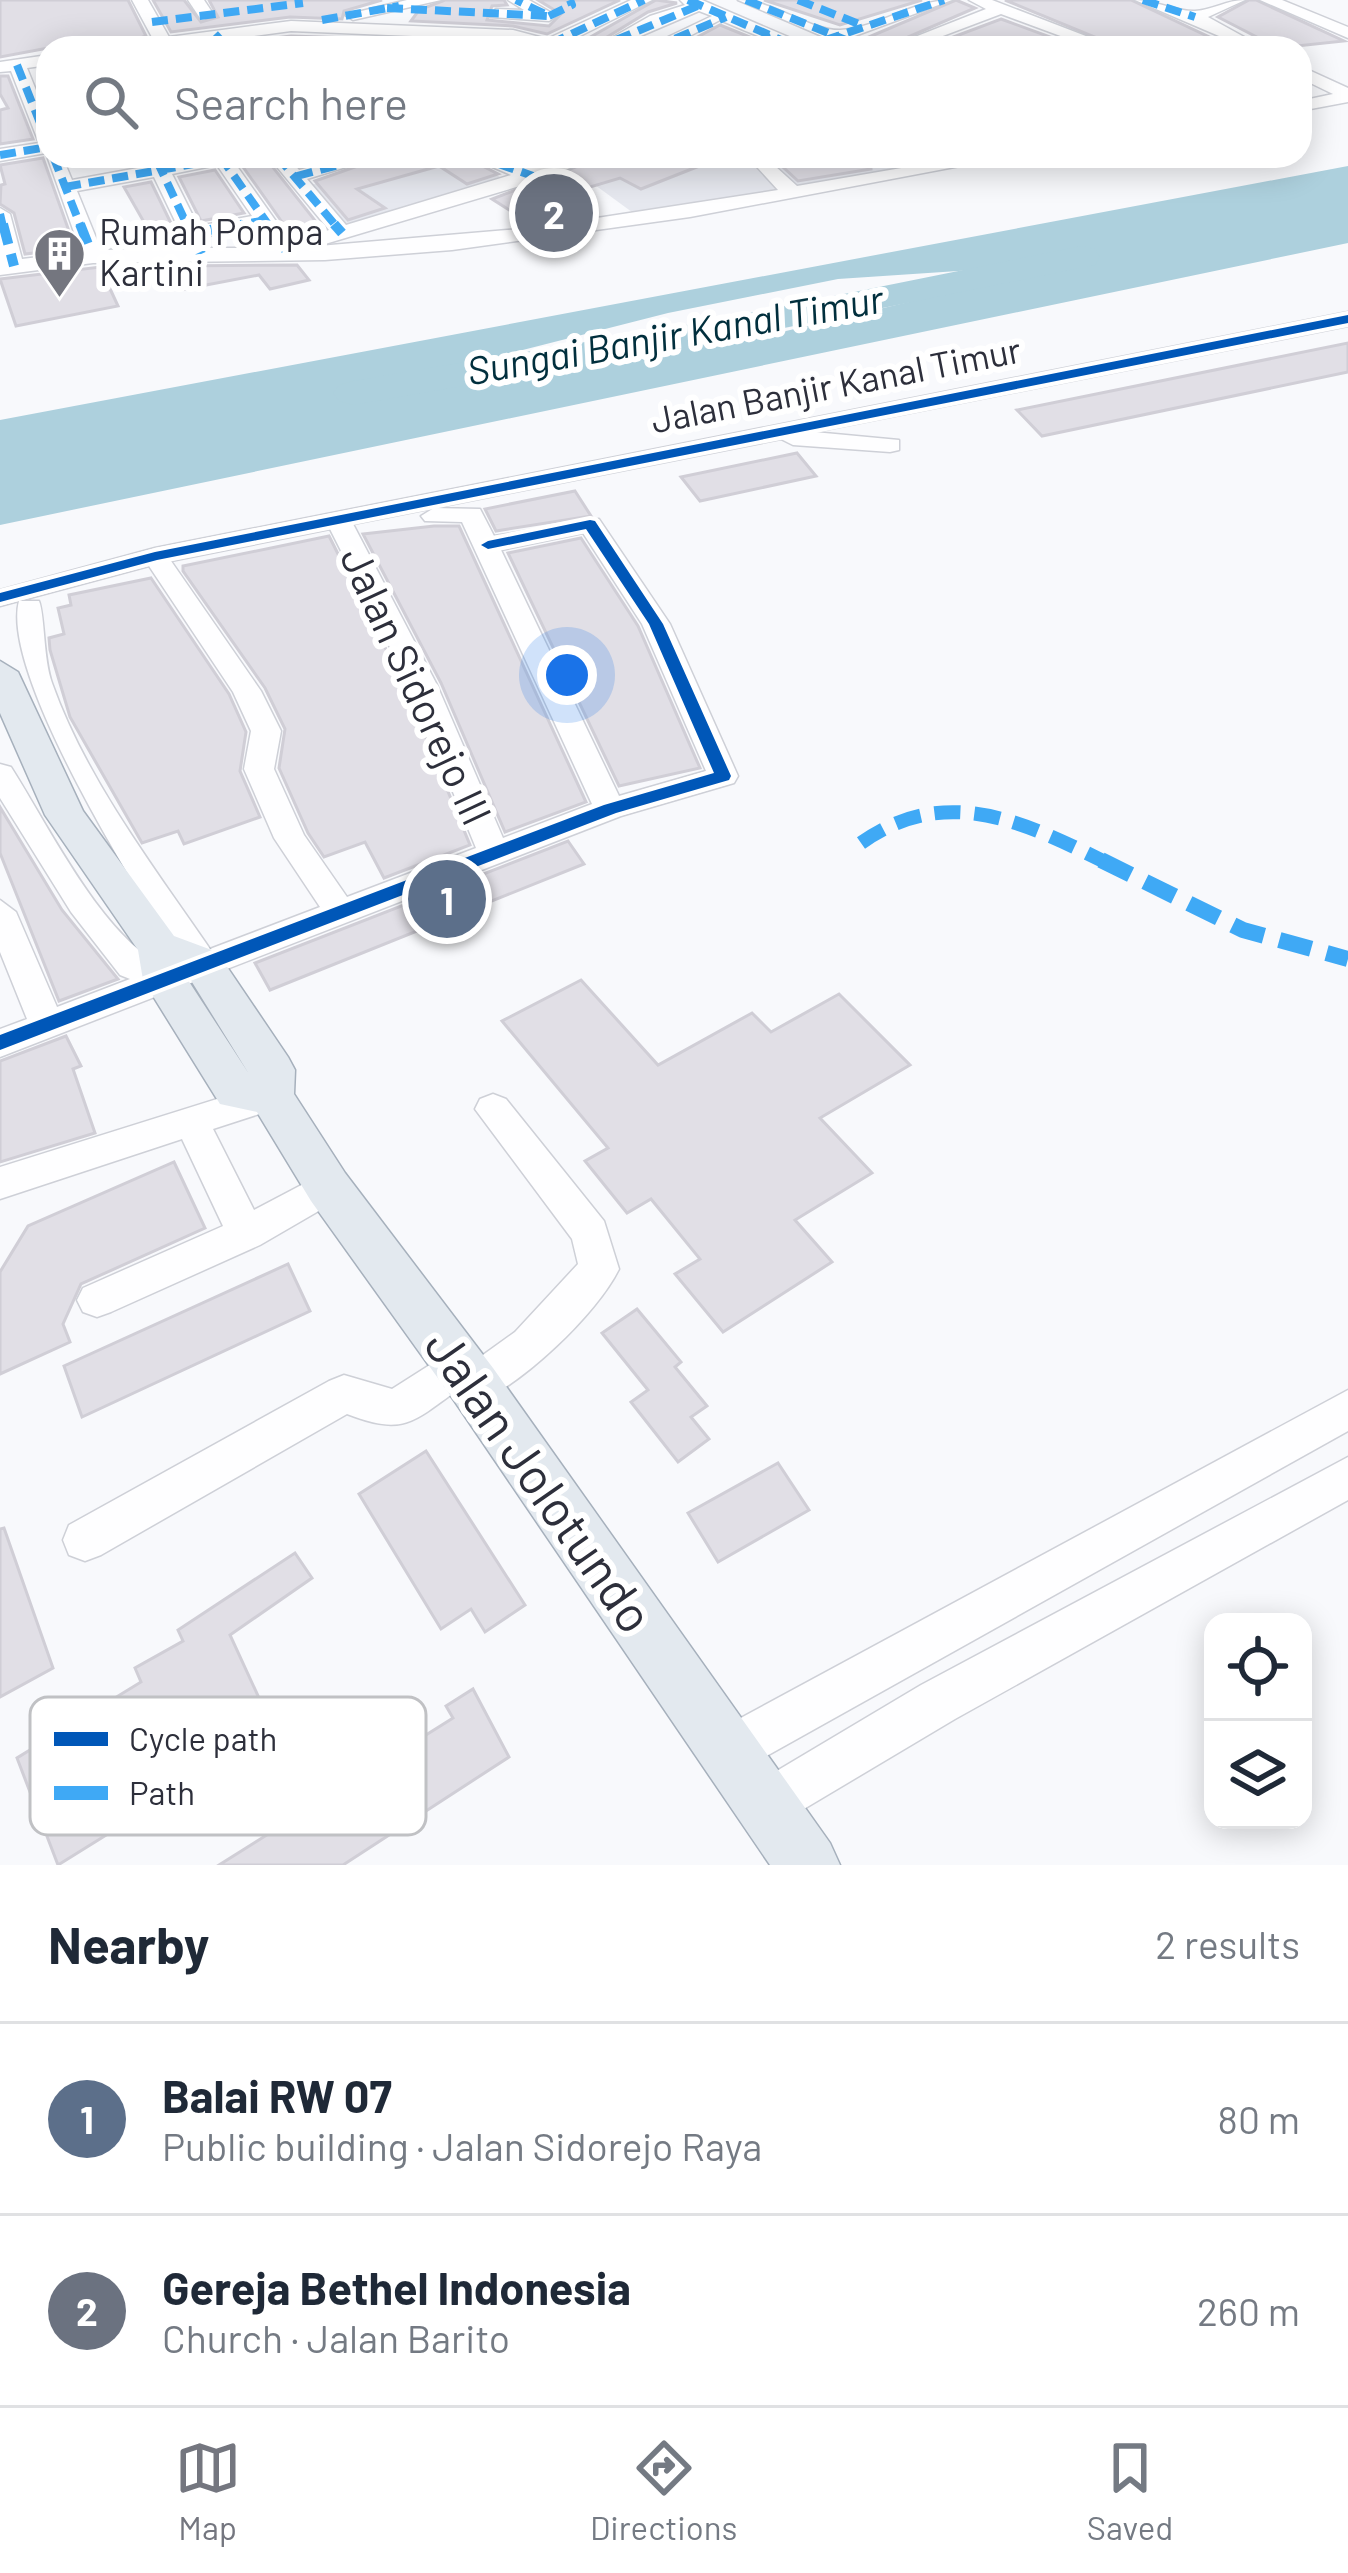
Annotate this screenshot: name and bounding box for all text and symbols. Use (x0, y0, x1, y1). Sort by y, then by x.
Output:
search box (36, 36, 1312, 168)
icon: search (78, 69, 144, 135)
text: Search here (174, 75, 408, 129)
pin: 2 (515, 168, 593, 258)
place label: Rumah Pompa Kartini (99, 209, 323, 293)
building icon: Rumah Pompa Kartini (32, 225, 88, 299)
water label: Sungai Banjir Kanal Timur (463, 274, 888, 393)
street label: Jalan Banjir Kanal Timur (647, 327, 1024, 440)
street label: Jalan Sidorejo III (331, 538, 504, 832)
your location (537, 645, 597, 705)
pin: 1 (408, 854, 486, 944)
street label: Jalan Jolotundo (414, 1316, 668, 1643)
map controls (1204, 1613, 1312, 1829)
button: locate (1204, 1613, 1312, 1721)
legend (30, 1697, 426, 1835)
text: Cycle path (129, 1718, 277, 1758)
button: layers (1204, 1721, 1312, 1829)
text: Path (129, 1772, 195, 1812)
text: Nearby (48, 1913, 209, 1974)
text: 2 results (1155, 1920, 1300, 1967)
text: Balai RW 07 (162, 2068, 392, 2122)
text: 1 (80, 2095, 94, 2142)
text: 80 m (1218, 2095, 1300, 2142)
text: Public building · Jalan Sidorejo Raya (162, 2122, 762, 2169)
text: Gereja Bethel Indonesia (162, 2260, 631, 2314)
text: 2 (76, 2287, 98, 2334)
text: 260 m (1197, 2287, 1300, 2334)
text: Church · Jalan Barito (162, 2314, 510, 2361)
tab: Map (175, 2435, 241, 2547)
tab: Directions (590, 2435, 737, 2547)
tab: Saved (1087, 2435, 1173, 2547)

